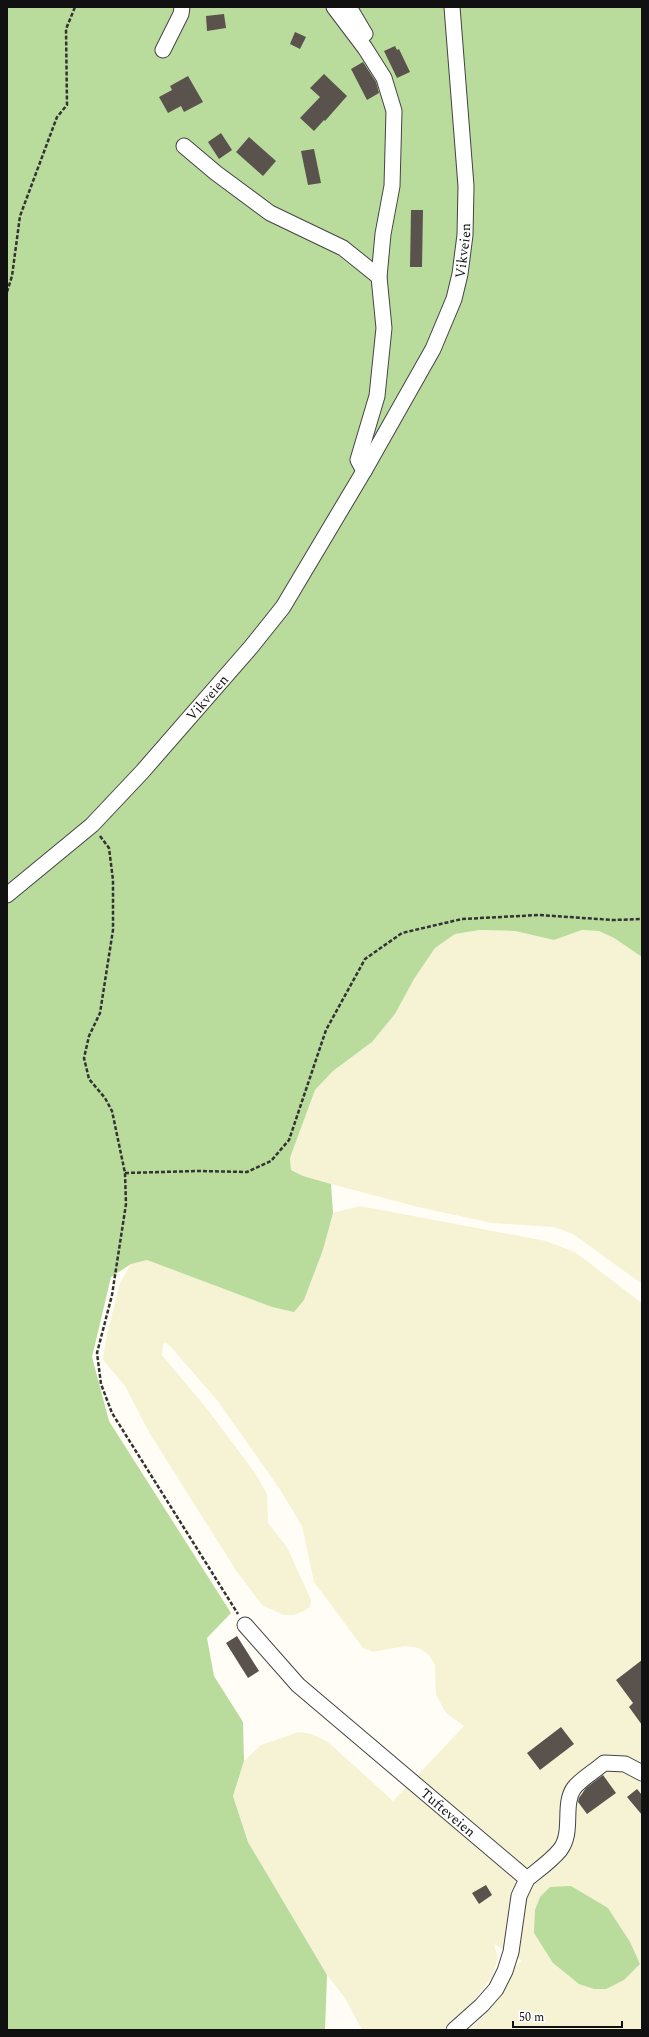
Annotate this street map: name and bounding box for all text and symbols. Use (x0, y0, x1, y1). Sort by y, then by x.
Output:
street label: Vikveien (449, 223, 476, 279)
street label: Vikveien (181, 670, 233, 725)
street label: Tufteveien (416, 1783, 480, 1842)
scale bar (513, 2003, 622, 2029)
text: 50 m (519, 2008, 544, 2027)

